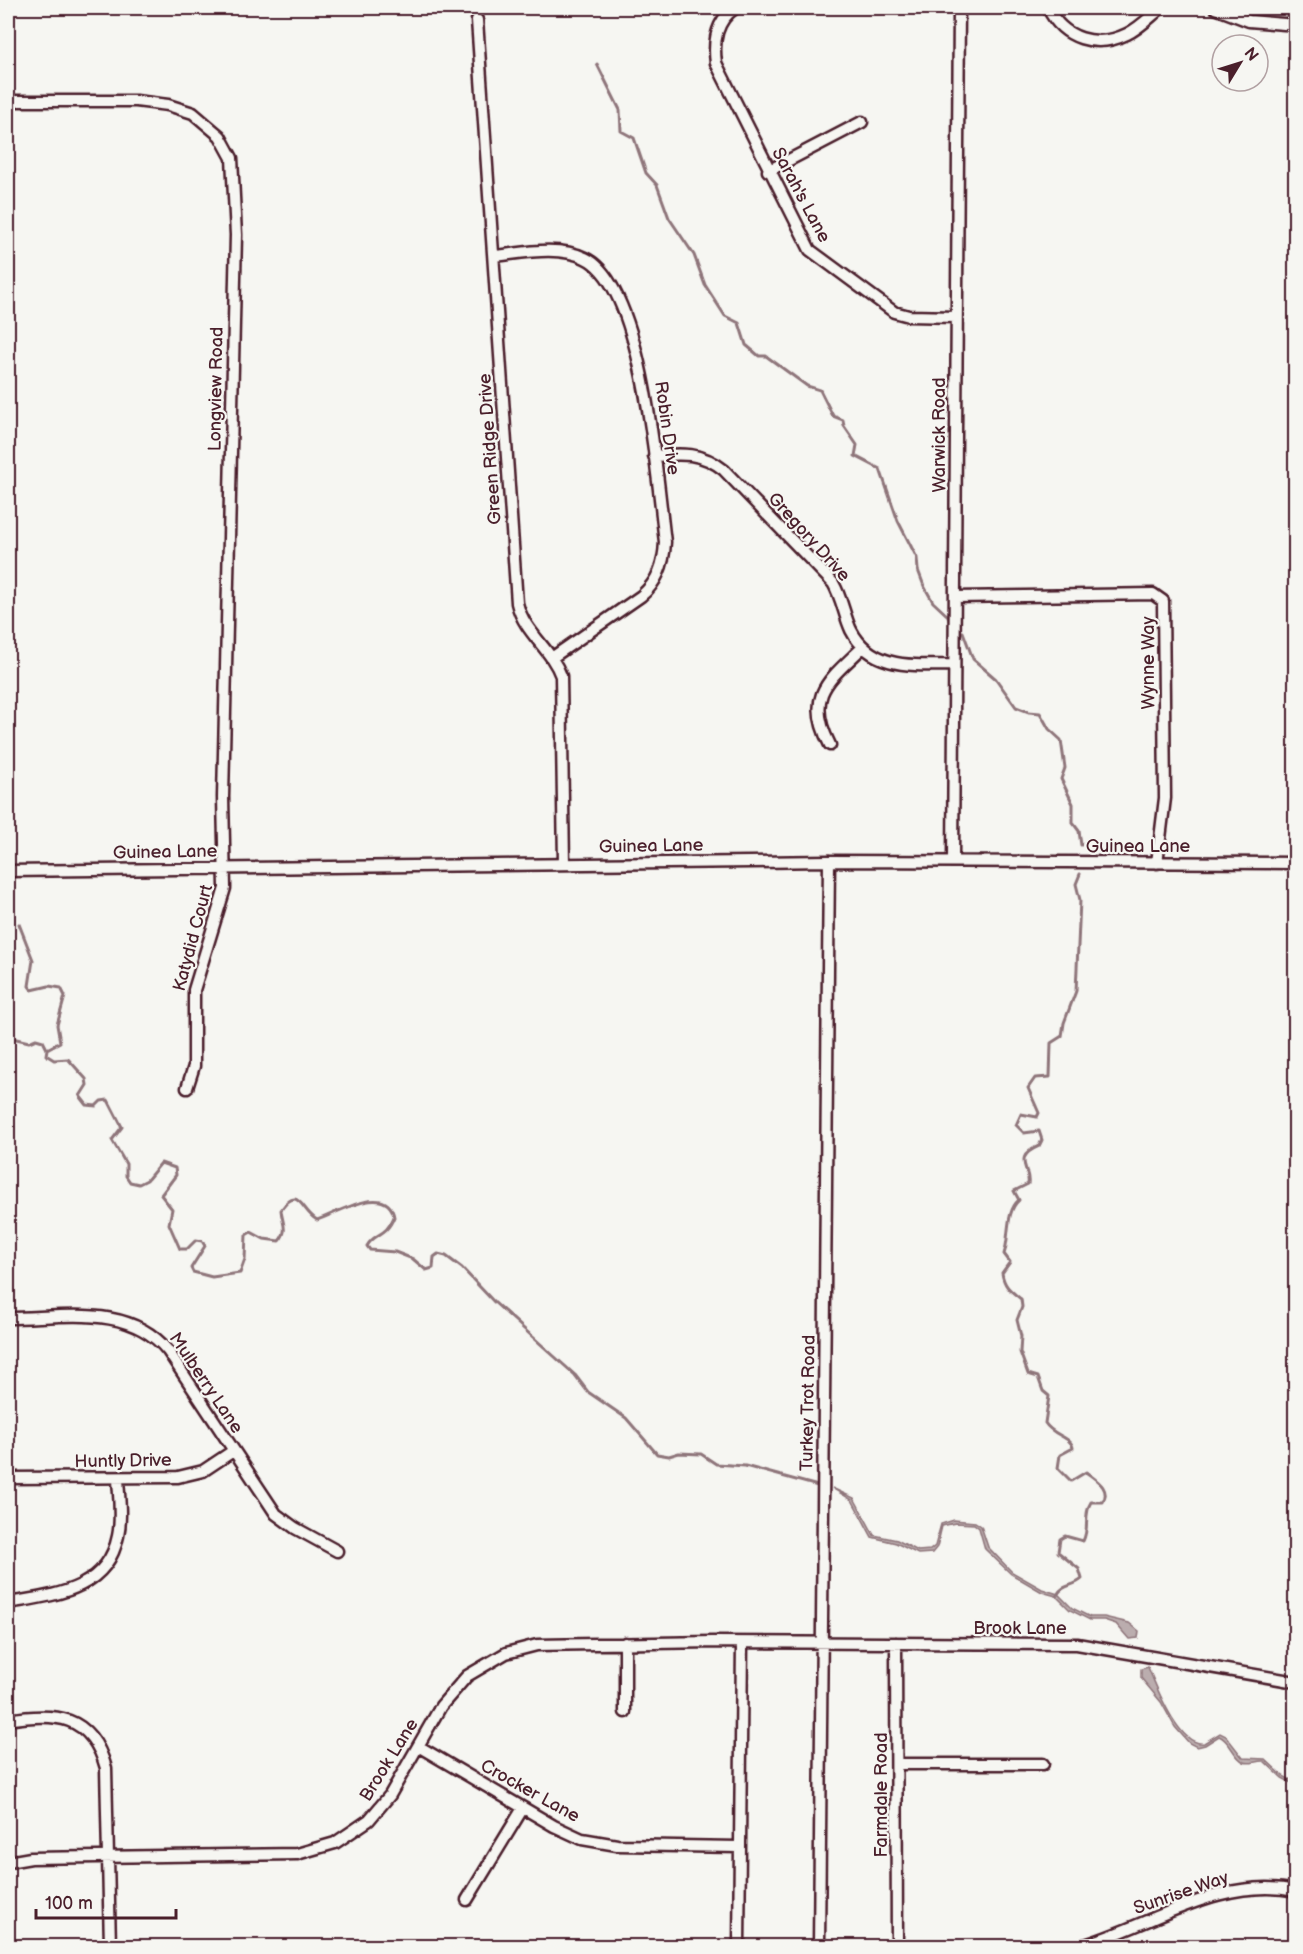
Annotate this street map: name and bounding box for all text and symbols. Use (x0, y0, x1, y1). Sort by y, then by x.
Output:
north arrow (1210, 33, 1270, 93)
text: N (1239, 44, 1262, 65)
street label: Sarah's Lane (767, 144, 835, 246)
street label: Longview Road (204, 327, 228, 451)
street label: Green Ridge Drive (474, 372, 506, 525)
street label: Warwick Road (929, 377, 950, 493)
street label: Robin Drive (650, 380, 684, 477)
street label: Gregory Drive (764, 488, 855, 586)
street label: Wynne Way (1138, 616, 1159, 710)
street label: Guinea Lane (599, 835, 704, 857)
street label: Guinea Lane (1086, 836, 1191, 857)
street label: Guinea Lane (113, 841, 218, 863)
street label: Katydid Court (169, 882, 217, 994)
street label: Mulberry Lane (165, 1329, 248, 1438)
street label: Turkey Trot Road (796, 1335, 820, 1471)
street label: Huntly Drive (74, 1450, 172, 1472)
street label: Brook Lane (973, 1618, 1067, 1639)
street label: Brook Lane (355, 1715, 423, 1805)
street label: Farmdale Road (871, 1732, 892, 1858)
street label: Crocker Lane (477, 1755, 584, 1827)
street label: Sunrise Way (1131, 1867, 1232, 1919)
scale bar (36, 1882, 176, 1920)
text: 100 m (45, 1893, 93, 1914)

